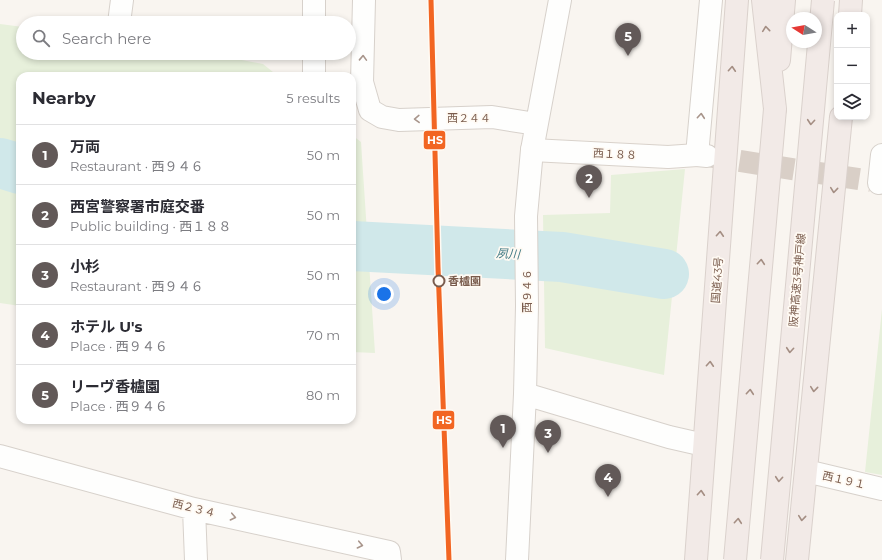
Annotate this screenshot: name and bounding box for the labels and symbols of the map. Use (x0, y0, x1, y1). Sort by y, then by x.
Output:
north arrow (786, 12, 822, 48)
pin: 5 (615, 23, 641, 56)
one-way arrow (762, 25, 771, 32)
one-way arrow (359, 55, 367, 61)
one-way arrow (727, 66, 736, 72)
street label: 西２４４ (447, 111, 491, 125)
one-way arrow (696, 113, 705, 119)
one-way arrow (414, 115, 420, 123)
one-way arrow (807, 119, 816, 126)
line badge: HS (423, 130, 446, 150)
text: HS (427, 133, 443, 147)
street label: 西１８８ (593, 146, 637, 162)
pin: 2 (576, 165, 602, 198)
one-way arrow (830, 187, 839, 193)
one-way arrow (715, 231, 724, 237)
street label: 阪神高速3号神戸線 (786, 232, 808, 328)
water label: 夙川 (496, 245, 522, 262)
street label: 国道43号 (708, 256, 726, 304)
one-way arrow (757, 259, 766, 265)
street label: 西９４６ (520, 269, 534, 313)
marker: 香櫨園 (432, 274, 446, 288)
place label: 香櫨園 (448, 274, 481, 288)
your location (374, 284, 394, 304)
one-way arrow (786, 347, 795, 353)
one-way arrow (706, 361, 715, 367)
one-way arrow (810, 386, 819, 392)
one-way arrow (745, 389, 754, 395)
line badge: HS (432, 410, 455, 430)
text: HS (436, 413, 452, 427)
pin: 1 (490, 415, 516, 448)
pin: 3 (535, 420, 561, 453)
pin: 4 (595, 464, 621, 497)
street label: 西１９１ (821, 468, 867, 492)
one-way arrow (774, 476, 783, 482)
one-way arrow (696, 490, 705, 496)
street label: 西２３４ (171, 496, 217, 520)
one-way arrow (229, 513, 236, 521)
one-way arrow (797, 515, 806, 521)
one-way arrow (734, 518, 743, 524)
one-way arrow (356, 540, 363, 548)

